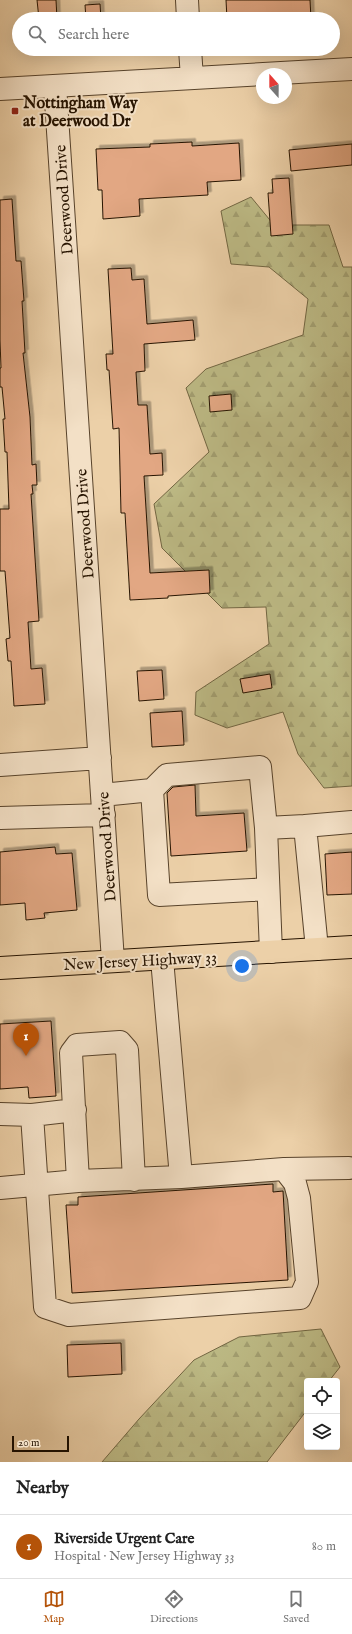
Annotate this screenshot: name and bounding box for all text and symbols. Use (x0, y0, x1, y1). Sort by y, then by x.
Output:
search box (12, 12, 340, 56)
icon: search (26, 23, 48, 45)
text: Search here (58, 25, 129, 44)
north arrow (256, 68, 292, 104)
place label: Nottingham Way at Deerwood Dr (22, 94, 139, 132)
marker: Nottingham Way at Deerwood Dr (10, 106, 20, 116)
street label: Deerwood Drive (51, 144, 79, 256)
street label: Deerwood Drive (72, 468, 100, 580)
street label: Deerwood Drive (94, 791, 122, 903)
street label: New Jersey Highway 33 (63, 948, 218, 976)
your location (232, 956, 252, 976)
pin: 1 (13, 1023, 39, 1056)
map controls (304, 1378, 340, 1450)
button: locate (304, 1378, 340, 1414)
button: layers (304, 1414, 340, 1450)
scale bar (12, 1434, 69, 1453)
text: 20 m (18, 1436, 39, 1450)
text: Nearby (16, 1478, 69, 1499)
text: Riverside Urgent Care (54, 1529, 194, 1548)
text: 1 (27, 1538, 31, 1555)
text: 80 m (312, 1538, 336, 1555)
text: Hospital · New Jersey Highway 33 (54, 1548, 234, 1565)
tab: Map (43, 1588, 65, 1626)
tab: Directions (150, 1588, 198, 1626)
tab: Saved (283, 1588, 309, 1626)

